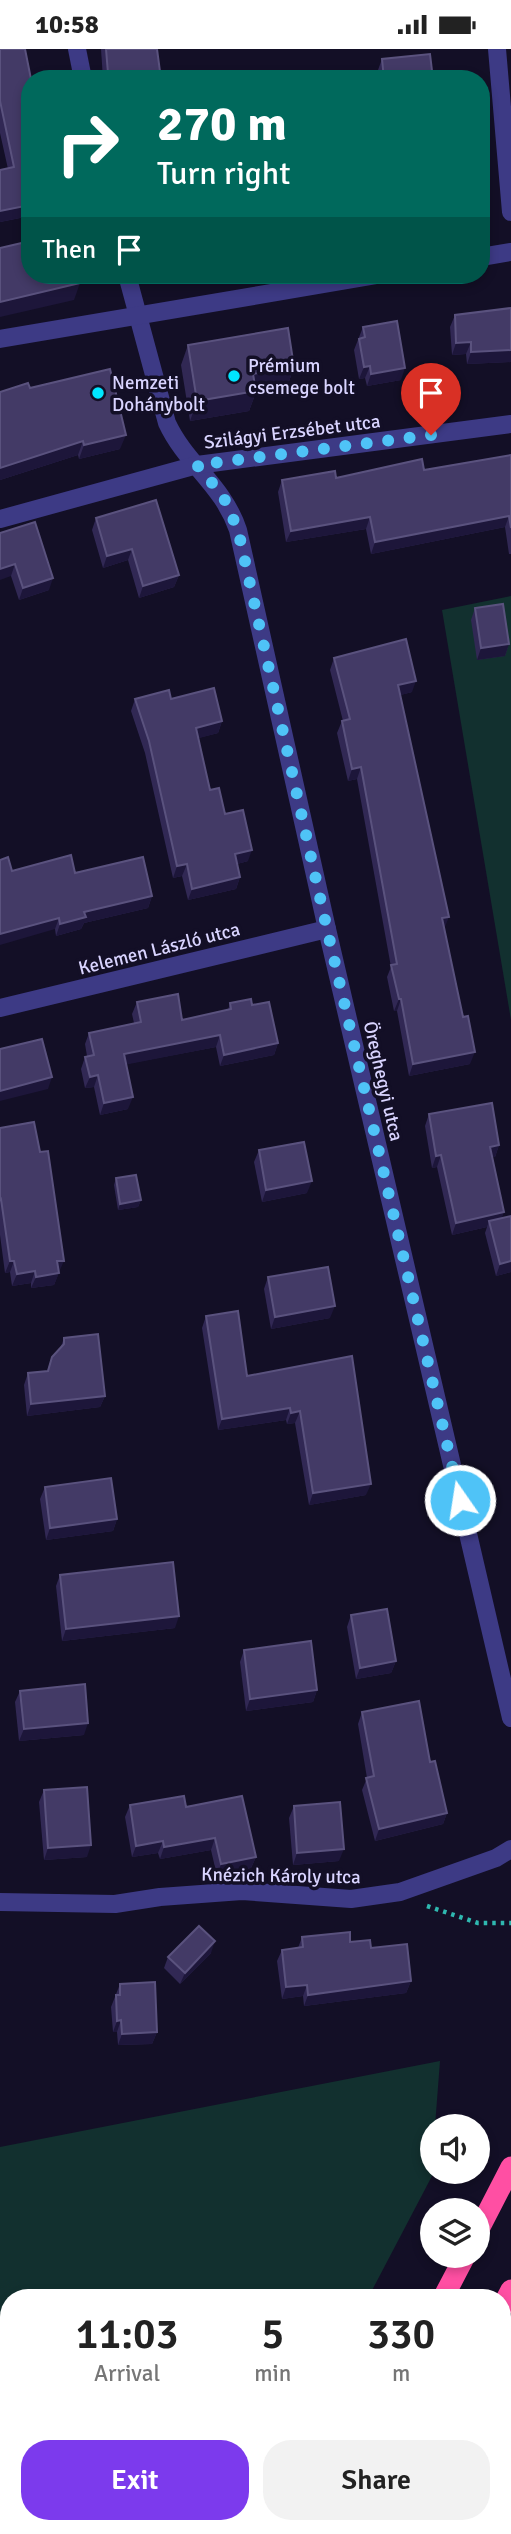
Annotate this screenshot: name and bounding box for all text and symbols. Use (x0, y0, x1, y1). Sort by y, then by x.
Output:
text: 10:58 (35, 9, 99, 41)
text: 270 m (157, 94, 287, 154)
icon: right (42, 98, 133, 189)
text: Turn right (157, 154, 290, 193)
icon: arrive (110, 231, 148, 269)
text: Then (42, 234, 96, 266)
place label: Prémium csemege bolt (248, 354, 355, 400)
pin (401, 363, 461, 435)
marker: Prémium csemege bolt (226, 368, 242, 384)
place label: Nemzeti Dohánybolt (112, 371, 205, 417)
icon: arrive (412, 374, 450, 412)
marker: Nemzeti Dohánybolt (90, 385, 106, 401)
street label: Szilágyi Erzsébet utca (202, 409, 382, 455)
street label: Kelemen László utca (76, 917, 243, 981)
street label: Öreghegyi utca (358, 1019, 408, 1144)
position arrow (423, 1463, 497, 1537)
street label: Knézich Károly utca (201, 1863, 361, 1889)
map controls (420, 2114, 490, 2268)
button: sound (420, 2114, 490, 2184)
button: layers (420, 2198, 490, 2268)
text: 11:03 (76, 2309, 178, 2360)
text: 5 (261, 2309, 284, 2360)
text: 330 (367, 2309, 435, 2360)
text: Arrival (94, 2359, 160, 2388)
text: min (254, 2359, 291, 2388)
text: m (392, 2359, 410, 2388)
button: Exit (21, 2440, 249, 2520)
button: Share (263, 2440, 490, 2520)

